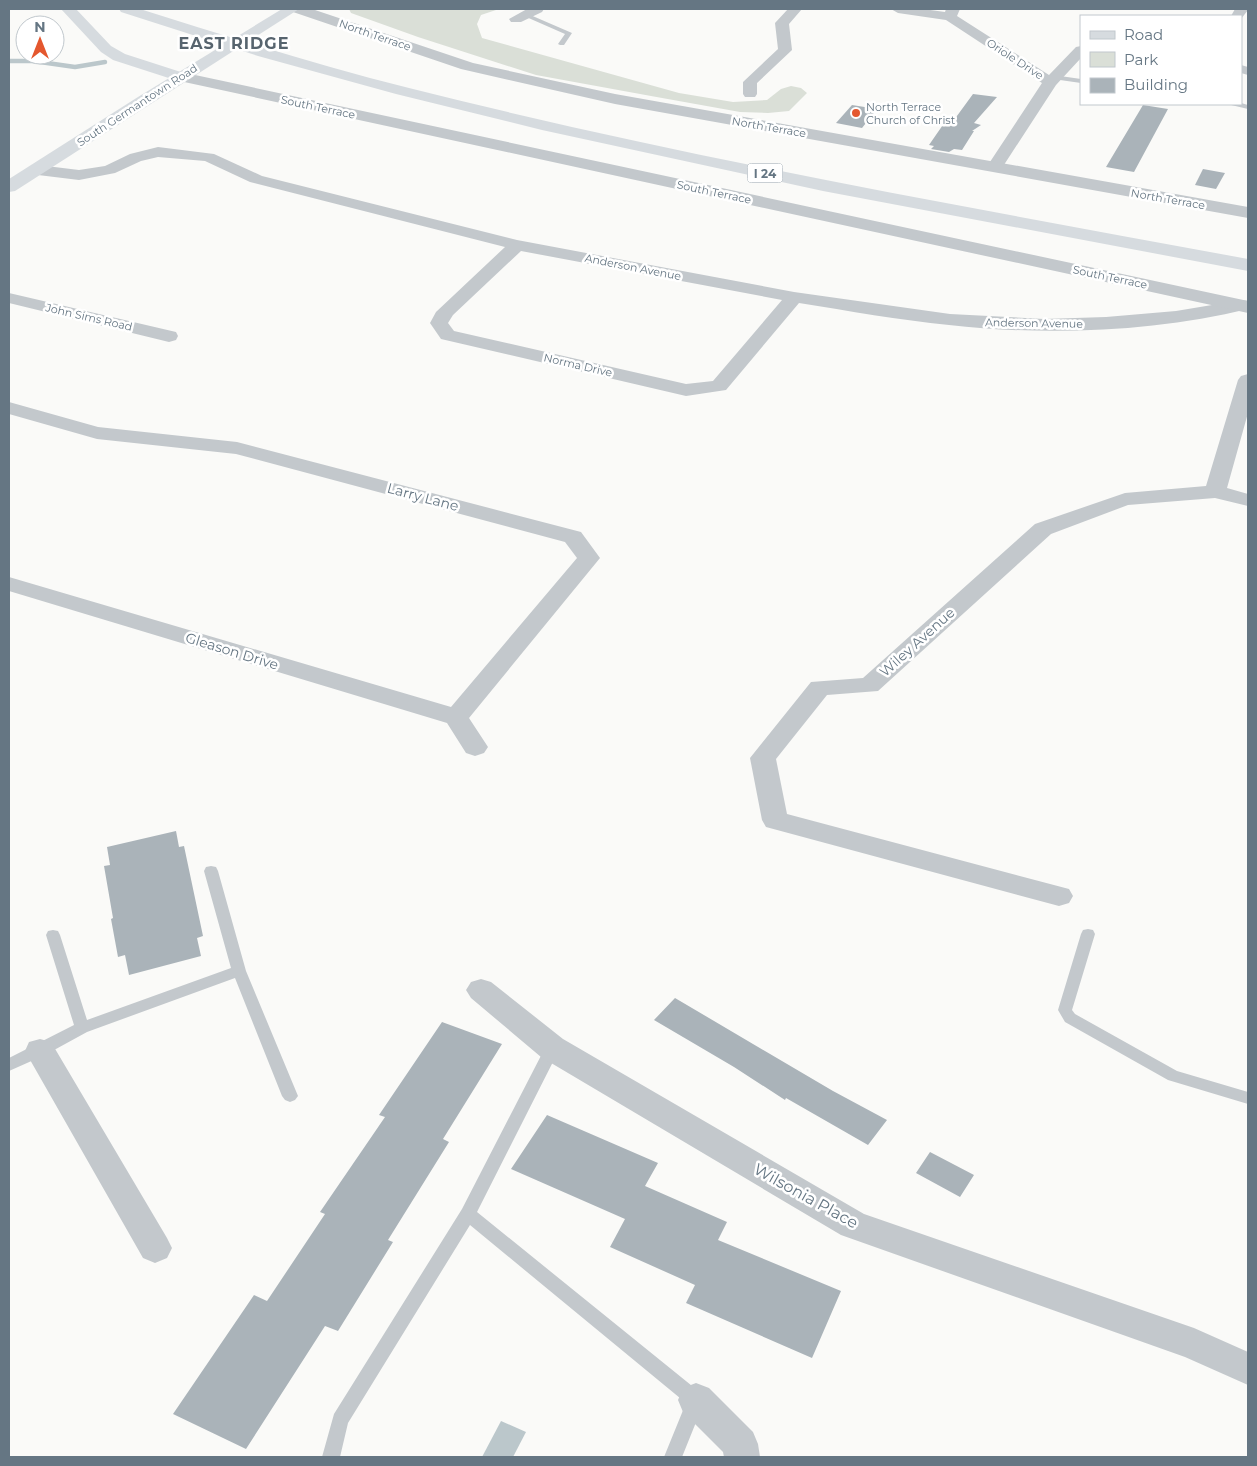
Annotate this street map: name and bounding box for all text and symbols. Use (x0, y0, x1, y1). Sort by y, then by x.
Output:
north arrow (15, 15, 65, 65)
legend (1080, 15, 1242, 105)
street label: North Terrace (337, 16, 413, 54)
text: N (34, 18, 46, 36)
text: Road (1124, 25, 1163, 44)
district label: EAST RIDGE (179, 34, 289, 53)
street label: Oriole Drive (984, 36, 1046, 83)
text: Park (1124, 50, 1158, 69)
street label: South Germantown Road (74, 61, 200, 149)
text: Building (1124, 75, 1188, 94)
street label: South Terrace (280, 92, 357, 122)
place label: North Terrace Church of Christ (866, 100, 956, 127)
marker: North Terrace Church of Christ (850, 107, 862, 119)
street label: North Terrace (731, 114, 808, 140)
road number: I 24 (748, 164, 782, 182)
street label: South Terrace (676, 177, 753, 207)
street label: North Terrace (1130, 186, 1207, 212)
street label: Anderson Avenue (584, 251, 683, 283)
street label: South Terrace (1072, 262, 1149, 292)
street label: John Sims Road (43, 300, 134, 334)
street label: Anderson Avenue (985, 315, 1083, 331)
street label: Norma Drive (542, 350, 614, 380)
street label: Larry Lane (385, 479, 461, 515)
street label: Wiley Avenue (876, 603, 958, 681)
street label: Gleason Drive (183, 628, 281, 674)
street label: Wilsonia Place (750, 1159, 862, 1233)

